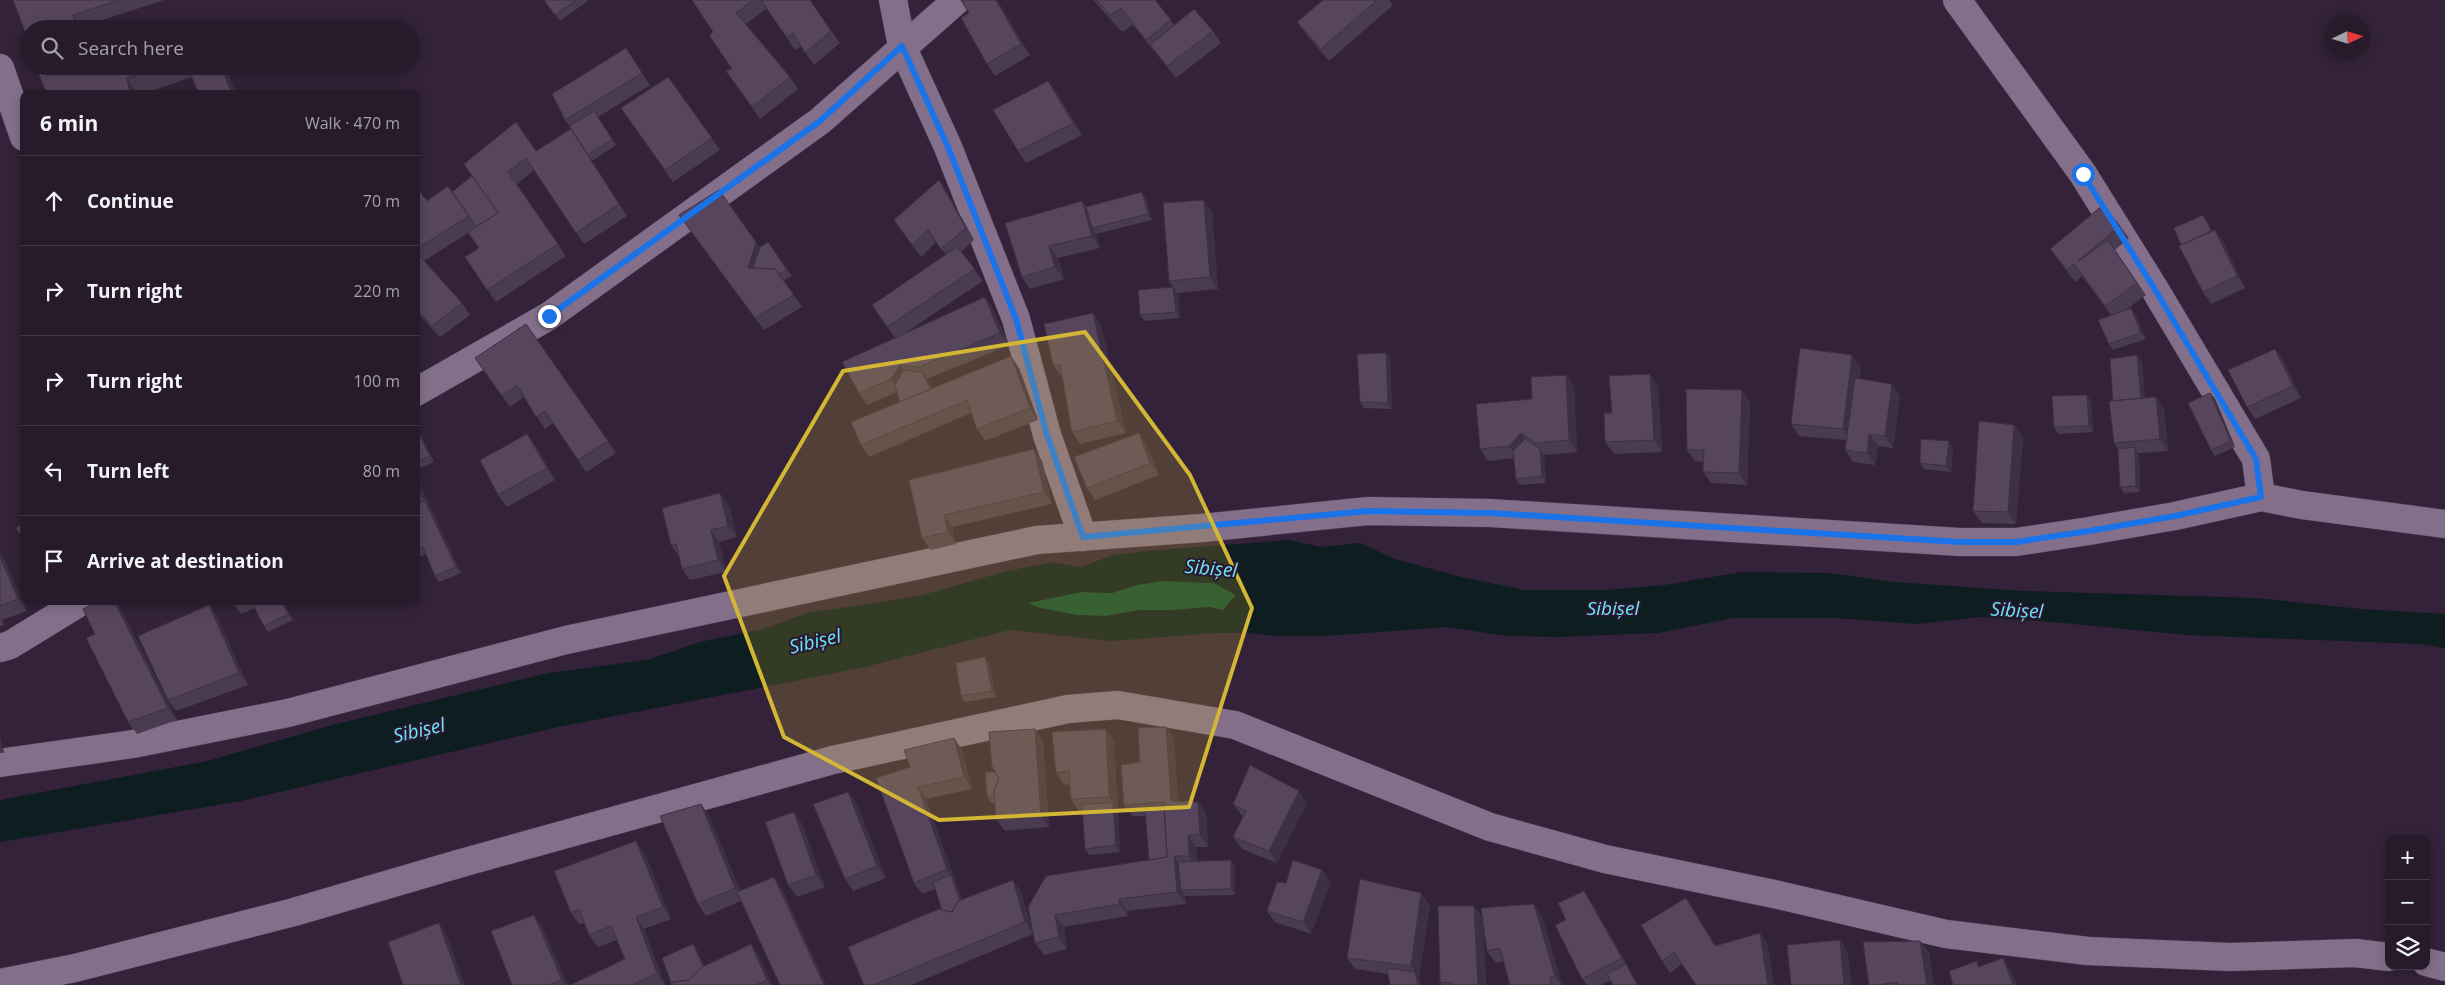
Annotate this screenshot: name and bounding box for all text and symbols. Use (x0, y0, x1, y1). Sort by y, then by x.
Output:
north arrow (2325, 15, 2370, 60)
search box (20, 20, 420, 75)
icon: search (38, 34, 66, 62)
text: Search here (78, 35, 184, 61)
text: 6 min (40, 109, 98, 137)
text: Walk · 470 m (305, 112, 400, 134)
route start (2072, 163, 2095, 186)
icon: ahead (40, 187, 68, 215)
text: Continue (87, 188, 174, 214)
text: 70 m (363, 190, 400, 212)
icon: right (40, 277, 68, 305)
text: Turn right (87, 278, 182, 304)
text: 220 m (354, 280, 400, 302)
route end (538, 305, 561, 328)
icon: right (40, 367, 68, 395)
text: Turn right (87, 368, 182, 394)
text: 100 m (354, 370, 400, 392)
icon: left (40, 457, 68, 485)
text: Turn left (87, 458, 169, 484)
text: 80 m (363, 460, 400, 482)
icon: arrive (40, 547, 68, 575)
text: Arrive at destination (87, 548, 284, 574)
water label: Sibișel (1184, 553, 1240, 583)
water label: Sibișel (1587, 595, 1641, 621)
water label: Sibișel (1990, 596, 2045, 624)
water label: Sibișel (786, 622, 845, 660)
water label: Sibișel (390, 711, 449, 749)
map controls (2385, 835, 2430, 970)
button: + (2385, 835, 2430, 880)
button: − (2385, 880, 2430, 925)
button: layers (2385, 925, 2430, 970)

